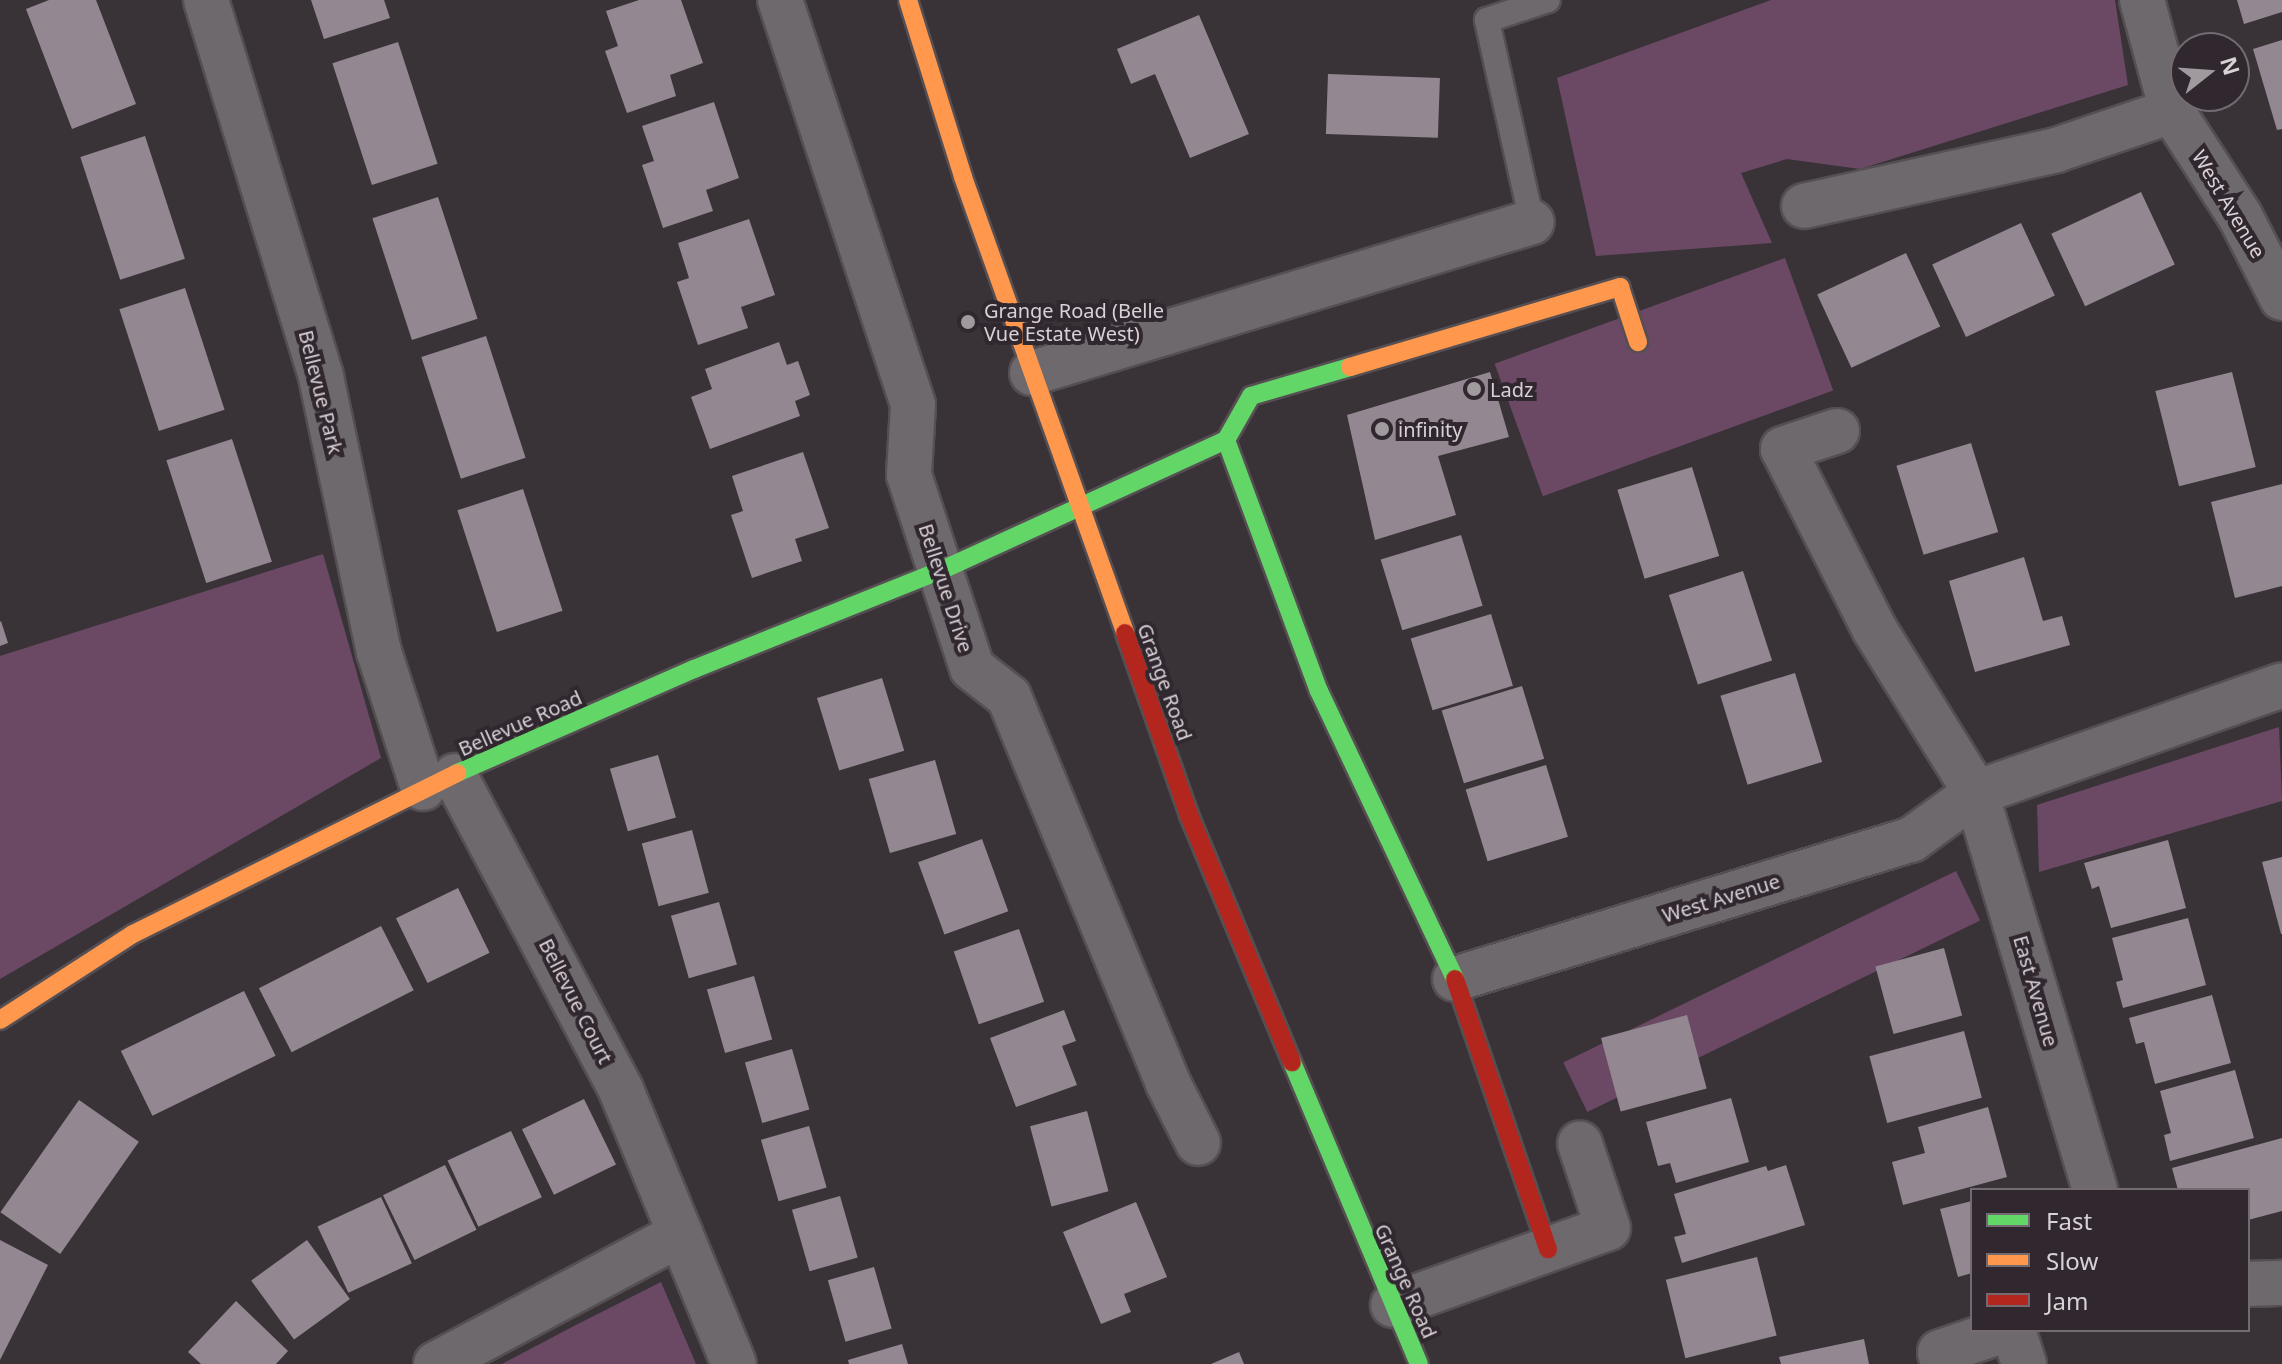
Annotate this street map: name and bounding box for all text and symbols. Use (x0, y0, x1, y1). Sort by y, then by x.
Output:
north arrow (2170, 32, 2250, 112)
text: N (2214, 53, 2248, 79)
street label: West Avenue (2187, 146, 2271, 262)
place label: Grange Road (Belle Vue Estate West) (984, 298, 1164, 345)
marker: Grange Road (Belle Vue Estate West) (959, 313, 977, 331)
street label: Bellevue Park (294, 328, 348, 456)
place label: Ladz (1490, 377, 1533, 401)
marker: Ladz (1465, 380, 1483, 398)
place label: infinity (1398, 417, 1462, 441)
marker: infinity (1373, 420, 1391, 438)
street label: Bellevue Drive (914, 521, 978, 655)
street label: Grange Road (1133, 620, 1197, 744)
street label: Bellevue Road (455, 685, 585, 761)
street label: West Avenue (1659, 869, 1783, 927)
street label: East Avenue (2009, 933, 2063, 1049)
street label: Bellevue Court (534, 934, 618, 1068)
legend (1970, 1188, 2250, 1332)
text: Fast (2046, 1204, 2092, 1237)
street label: Grange Road (1370, 1220, 1442, 1342)
text: Slow (2046, 1244, 2098, 1277)
text: Jam (2046, 1284, 2088, 1317)

